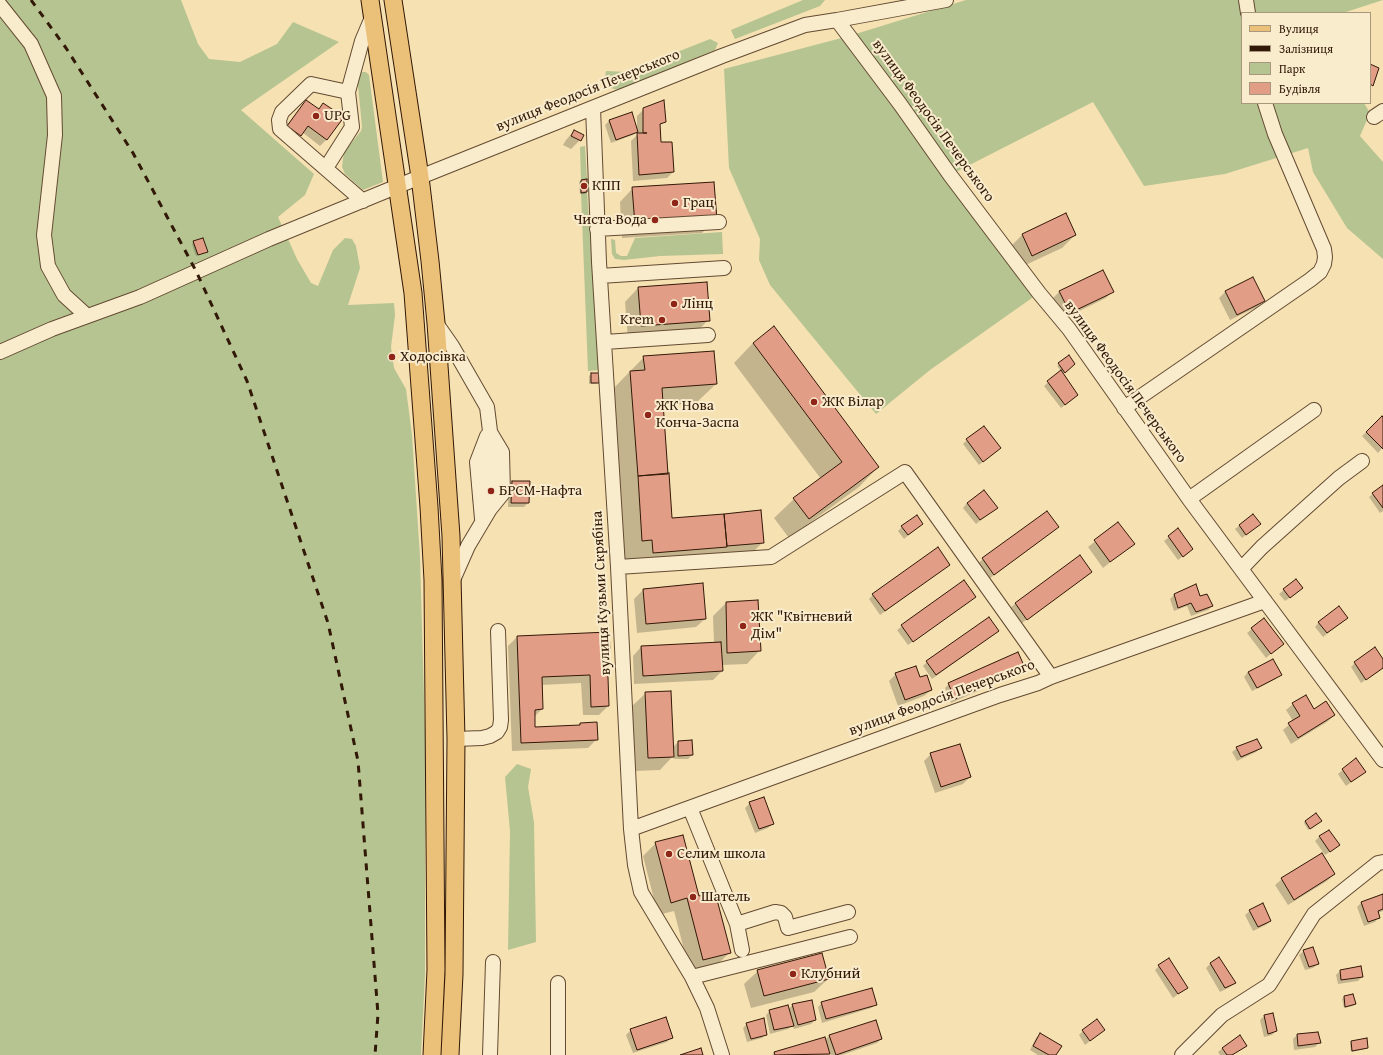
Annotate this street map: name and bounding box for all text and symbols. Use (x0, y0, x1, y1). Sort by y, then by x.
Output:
legend (1241, 12, 1371, 104)
text: Вулиця (1279, 20, 1319, 37)
street label: вулиця Феодосія Печерського (868, 36, 998, 206)
text: Залізниця (1279, 40, 1333, 57)
street label: вулиця Феодосія Печерського (493, 46, 683, 136)
text: Парк (1279, 60, 1305, 77)
text: Будівля (1279, 80, 1320, 97)
place label: UPG (324, 107, 351, 125)
marker: UPG (311, 111, 321, 121)
place label: КПП (592, 177, 621, 195)
marker: КПП (579, 181, 589, 191)
place label: Грац (683, 194, 714, 212)
marker: Грац (670, 198, 680, 208)
place label: Чиста Вода (573, 211, 647, 229)
marker: Чиста Вода (650, 215, 660, 225)
place label: Лінц (682, 295, 713, 313)
street label: вулиця Феодосія Печерського (1060, 297, 1190, 467)
marker: Лінц (669, 299, 679, 309)
place label: Krem (620, 311, 654, 329)
marker: Krem (657, 315, 667, 325)
place label: Ходосівка (400, 348, 466, 366)
marker: Ходосівка (387, 352, 397, 362)
place label: ЖК Вілар (822, 393, 884, 411)
place label: ЖК Нова Конча-Заспа (656, 397, 739, 432)
marker: ЖК Вілар (809, 397, 819, 407)
marker: ЖК Нова Конча-Заспа (643, 410, 653, 420)
place label: БРСМ-Нафта (499, 482, 582, 500)
marker: БРСМ-Нафта (486, 486, 496, 496)
street label: вулиця Кузьми Скрябіна (589, 510, 615, 676)
place label: ЖК "Квітневий Дім" (751, 608, 852, 643)
marker: ЖК "Квітневий Дім" (738, 621, 748, 631)
street label: вулиця Феодосія Печерського (847, 656, 1037, 740)
place label: Селим школа (677, 845, 766, 863)
marker: Селим школа (664, 849, 674, 859)
place label: Шатель (701, 888, 750, 906)
marker: Шатель (688, 892, 698, 902)
place label: Клубний (801, 965, 860, 983)
marker: Клубний (788, 969, 798, 979)

